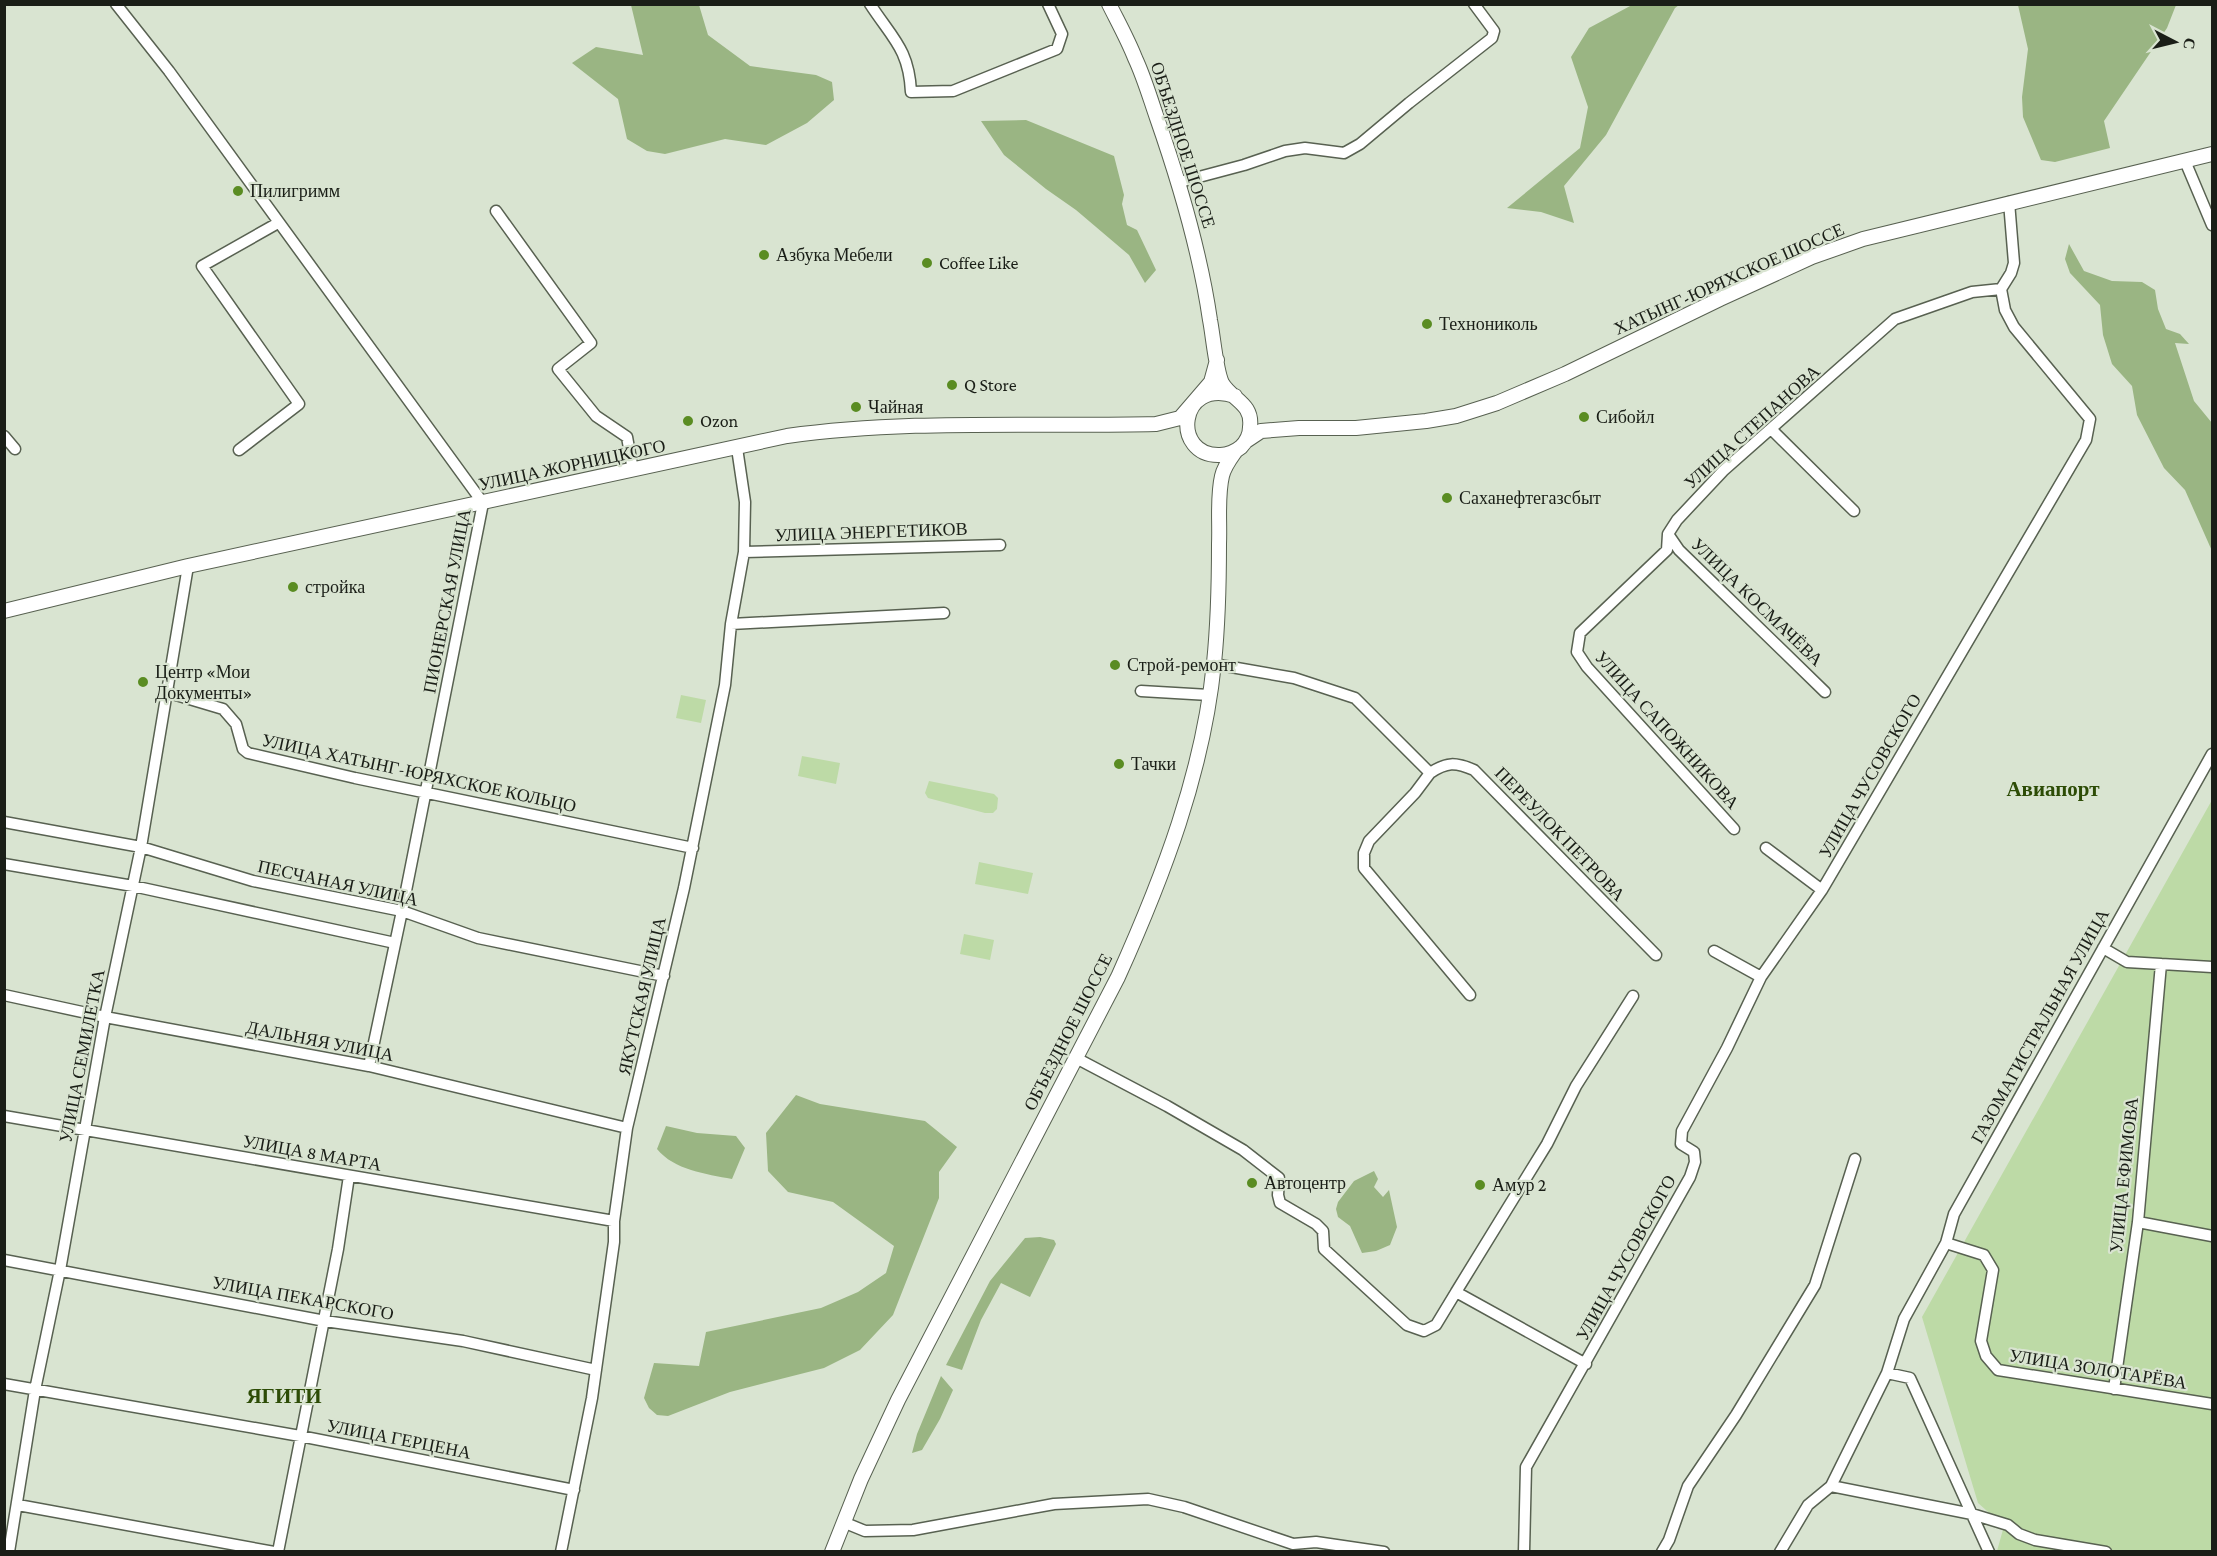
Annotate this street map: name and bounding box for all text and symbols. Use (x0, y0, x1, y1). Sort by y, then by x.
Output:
north arrow (2145, 12, 2205, 72)
text: С (2180, 37, 2199, 51)
street label: ОБЪЕЗДНОЕ ШОССЕ (1147, 59, 1219, 231)
place label: Пилигримм (250, 181, 340, 201)
marker: Пилигримм (231, 184, 245, 198)
street label: ХАТЫНГ-ЮРЯХСКОЕ ШОССЕ (1611, 219, 1847, 339)
place label: Азбука Мебели (776, 245, 893, 265)
marker: Азбука Мебели (757, 248, 771, 262)
place label: Coffee Like (939, 253, 1018, 273)
marker: Coffee Like (920, 256, 934, 270)
place label: Технониколь (1439, 314, 1538, 334)
marker: Технониколь (1420, 317, 1434, 331)
street label: УЛИЦА СТЕПАНОВА (1680, 361, 1824, 493)
place label: Q Store (964, 375, 1017, 395)
marker: Q Store (945, 378, 959, 392)
place label: Чайная (868, 397, 923, 417)
marker: Чайная (849, 400, 863, 414)
place label: Сибойл (1596, 407, 1654, 427)
marker: Сибойл (1577, 410, 1591, 424)
place label: Ozon (700, 411, 739, 431)
marker: Ozon (681, 414, 695, 428)
street label: УЛИЦА ЖОРНИЦКОГО (477, 435, 667, 495)
place label: Саханефтегазсбыт (1459, 488, 1601, 508)
marker: Саханефтегазсбыт (1440, 491, 1454, 505)
street label: ПИОНЕРСКАЯ УЛИЦА (419, 507, 475, 695)
street label: УЛИЦА ЭНЕРГЕТИКОВ (774, 519, 968, 545)
street label: УЛИЦА КОСМАЧЁВА (1687, 534, 1827, 670)
place label: стройка (305, 577, 365, 597)
marker: стройка (286, 580, 300, 594)
street label: УЛИЦА САПОЖНИКОВА (1591, 647, 1743, 813)
place label: Строй-ремонт (1127, 655, 1236, 675)
marker: Строй-ремонт (1108, 658, 1122, 672)
place label: Центр «Мои Документы» (155, 662, 252, 703)
marker: Центр «Мои Документы» (136, 675, 150, 689)
street label: УЛИЦА ЧУСОВСКОГО (1815, 690, 1925, 862)
street label: УЛИЦА ХАТЫНГ-ЮРЯХСКОЕ КОЛЬЦО (260, 730, 578, 816)
place label: Тачки (1131, 754, 1177, 774)
marker: Тачки (1112, 757, 1126, 771)
street label: ПЕРЕУЛОК ПЕТРОВА (1491, 763, 1629, 905)
district label: Авиапорт (2006, 777, 2100, 801)
street label: ПЕСЧАНАЯ УЛИЦА (256, 856, 420, 910)
street label: ГАЗОМАГИСТРАЛЬНАЯ УЛИЦА (1967, 905, 2113, 1147)
street label: ЯКУТСКАЯ УЛИЦА (614, 915, 670, 1077)
street label: ОБЪЕЗДНОЕ ШОССЕ (1020, 950, 1116, 1114)
street label: УЛИЦА СЕМИЛЕТКА (55, 967, 109, 1145)
street label: ДАЛЬНЯЯ УЛИЦА (244, 1017, 396, 1065)
street label: УЛИЦА ЕФИМОВА (2106, 1096, 2142, 1254)
street label: УЛИЦА 8 МАРТА (241, 1131, 383, 1175)
street label: УЛИЦА ЧУСОВСКОГО (1572, 1172, 1680, 1344)
place label: Автоцентр (1264, 1173, 1346, 1193)
place label: Амур 2 (1492, 1175, 1546, 1195)
marker: Автоцентр (1245, 1176, 1259, 1190)
marker: Амур 2 (1473, 1178, 1487, 1192)
street label: УЛИЦА ПЕКАРСКОГО (211, 1272, 395, 1324)
street label: УЛИЦА ЗОЛОТАРЁВА (2008, 1345, 2188, 1393)
district label: ЯГИТИ (246, 1384, 322, 1408)
street label: УЛИЦА ГЕРЦЕНА (325, 1415, 473, 1463)

